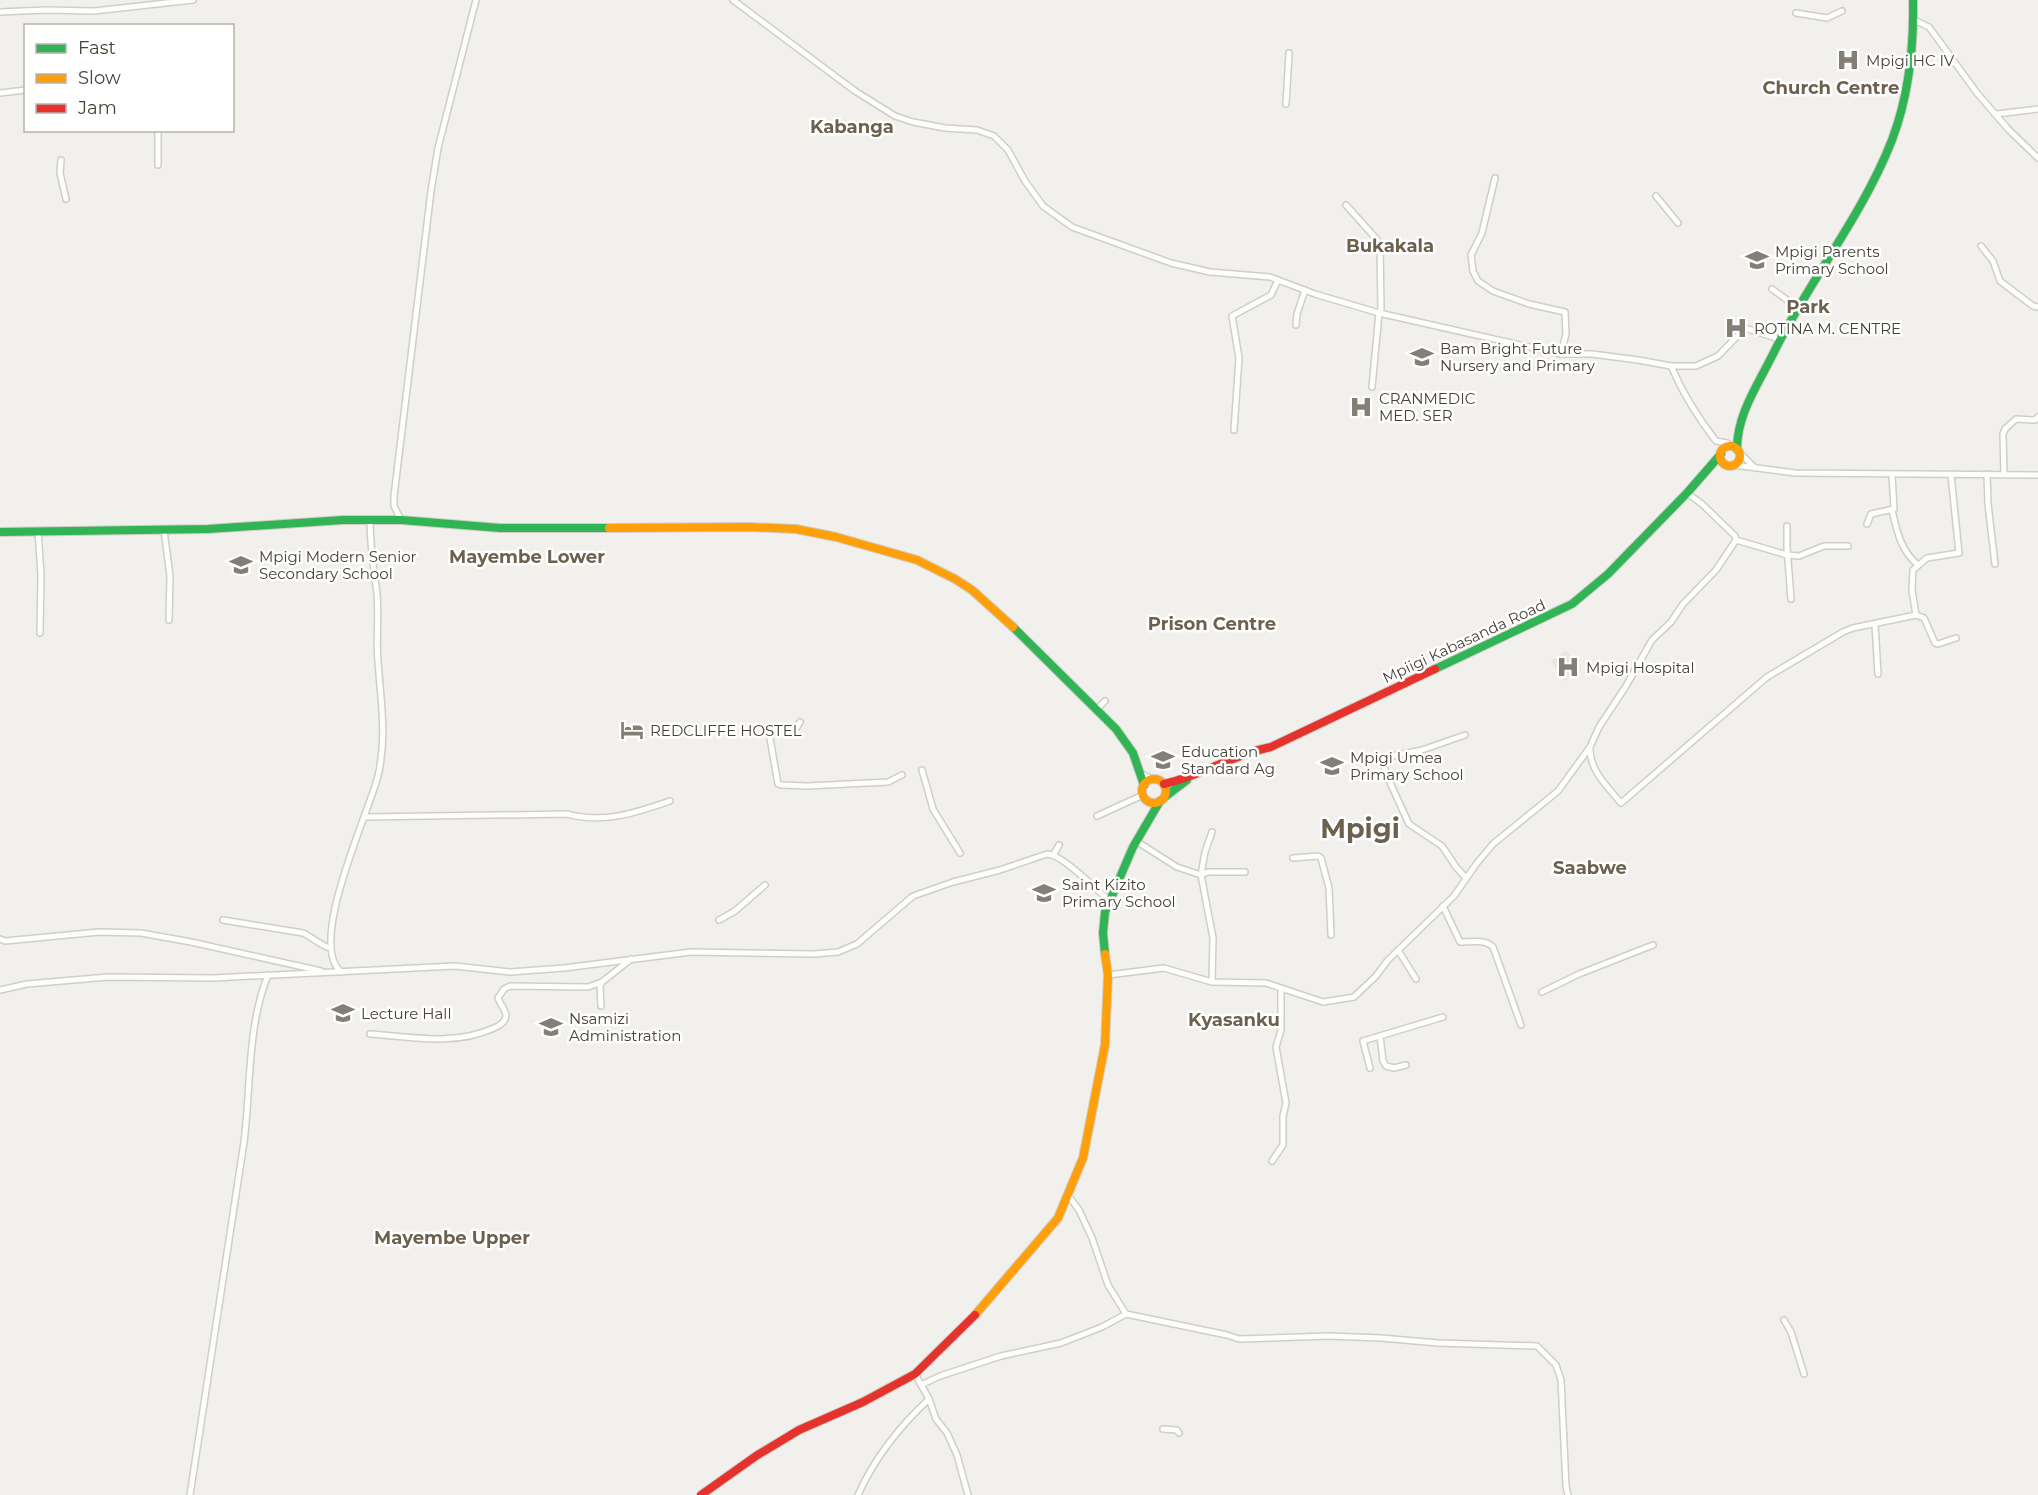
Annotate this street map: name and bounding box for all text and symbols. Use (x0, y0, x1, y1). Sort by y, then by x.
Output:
legend (24, 24, 234, 132)
text: Fast (78, 37, 116, 59)
hospital icon: Mpigi HC IV (1835, 47, 1861, 73)
place label: Mpigi HC IV (1866, 51, 1955, 70)
text: Slow (78, 67, 121, 89)
district label: Church Centre (1763, 77, 1899, 99)
text: Jam (77, 97, 117, 119)
district label: Kabanga (810, 116, 894, 138)
district label: Bukakala (1346, 235, 1434, 257)
place label: Mpigi Parents Primary School (1775, 242, 1889, 278)
school or university icon: Mpigi Parents Primary School (1744, 247, 1770, 273)
district label: Park (1786, 296, 1830, 318)
hospital icon: ROTINA M. CENTRE (1723, 315, 1749, 341)
place label: ROTINA M. CENTRE (1754, 319, 1901, 338)
place label: Bam Bright Future Nursery and Primary (1440, 339, 1596, 375)
school or university icon: Bam Bright Future Nursery and Primary (1409, 344, 1435, 370)
place label: CRANMEDIC MED. SER (1379, 389, 1476, 425)
hospital icon: CRANMEDIC MED. SER (1348, 394, 1374, 420)
district label: Mayembe Lower (449, 546, 605, 568)
place label: Mpigi Modern Senior Secondary School (259, 547, 417, 583)
school or university icon: Mpigi Modern Senior Secondary School (228, 552, 254, 578)
street label: Mpiigi Kabasanda Road (1380, 595, 1548, 687)
district label: Prison Centre (1148, 613, 1276, 635)
hospital icon: Mpigi Hospital (1555, 654, 1581, 680)
place label: Mpigi Hospital (1586, 658, 1694, 677)
hotel icon: REDCLIFFE HOSTEL (619, 717, 645, 743)
place label: REDCLIFFE HOSTEL (650, 721, 802, 740)
place label: Education Standard Ag (1181, 742, 1275, 778)
school or university icon: Education Standard Ag (1150, 747, 1176, 773)
place label: Mpigi Umea Primary School (1350, 748, 1464, 784)
school or university icon: Mpigi Umea Primary School (1319, 753, 1345, 779)
district label: Mpigi (1320, 812, 1400, 845)
district label: Saabwe (1553, 857, 1627, 879)
place label: Saint Kizito Primary School (1062, 875, 1176, 911)
school or university icon: Saint Kizito Primary School (1031, 880, 1057, 906)
school or university icon: Lecture Hall (330, 1000, 356, 1026)
place label: Lecture Hall (361, 1004, 451, 1023)
place label: Nsamizi Administration (569, 1009, 681, 1045)
district label: Kyasanku (1188, 1009, 1280, 1031)
school or university icon: Nsamizi Administration (538, 1014, 564, 1040)
district label: Mayembe Upper (374, 1227, 530, 1249)

